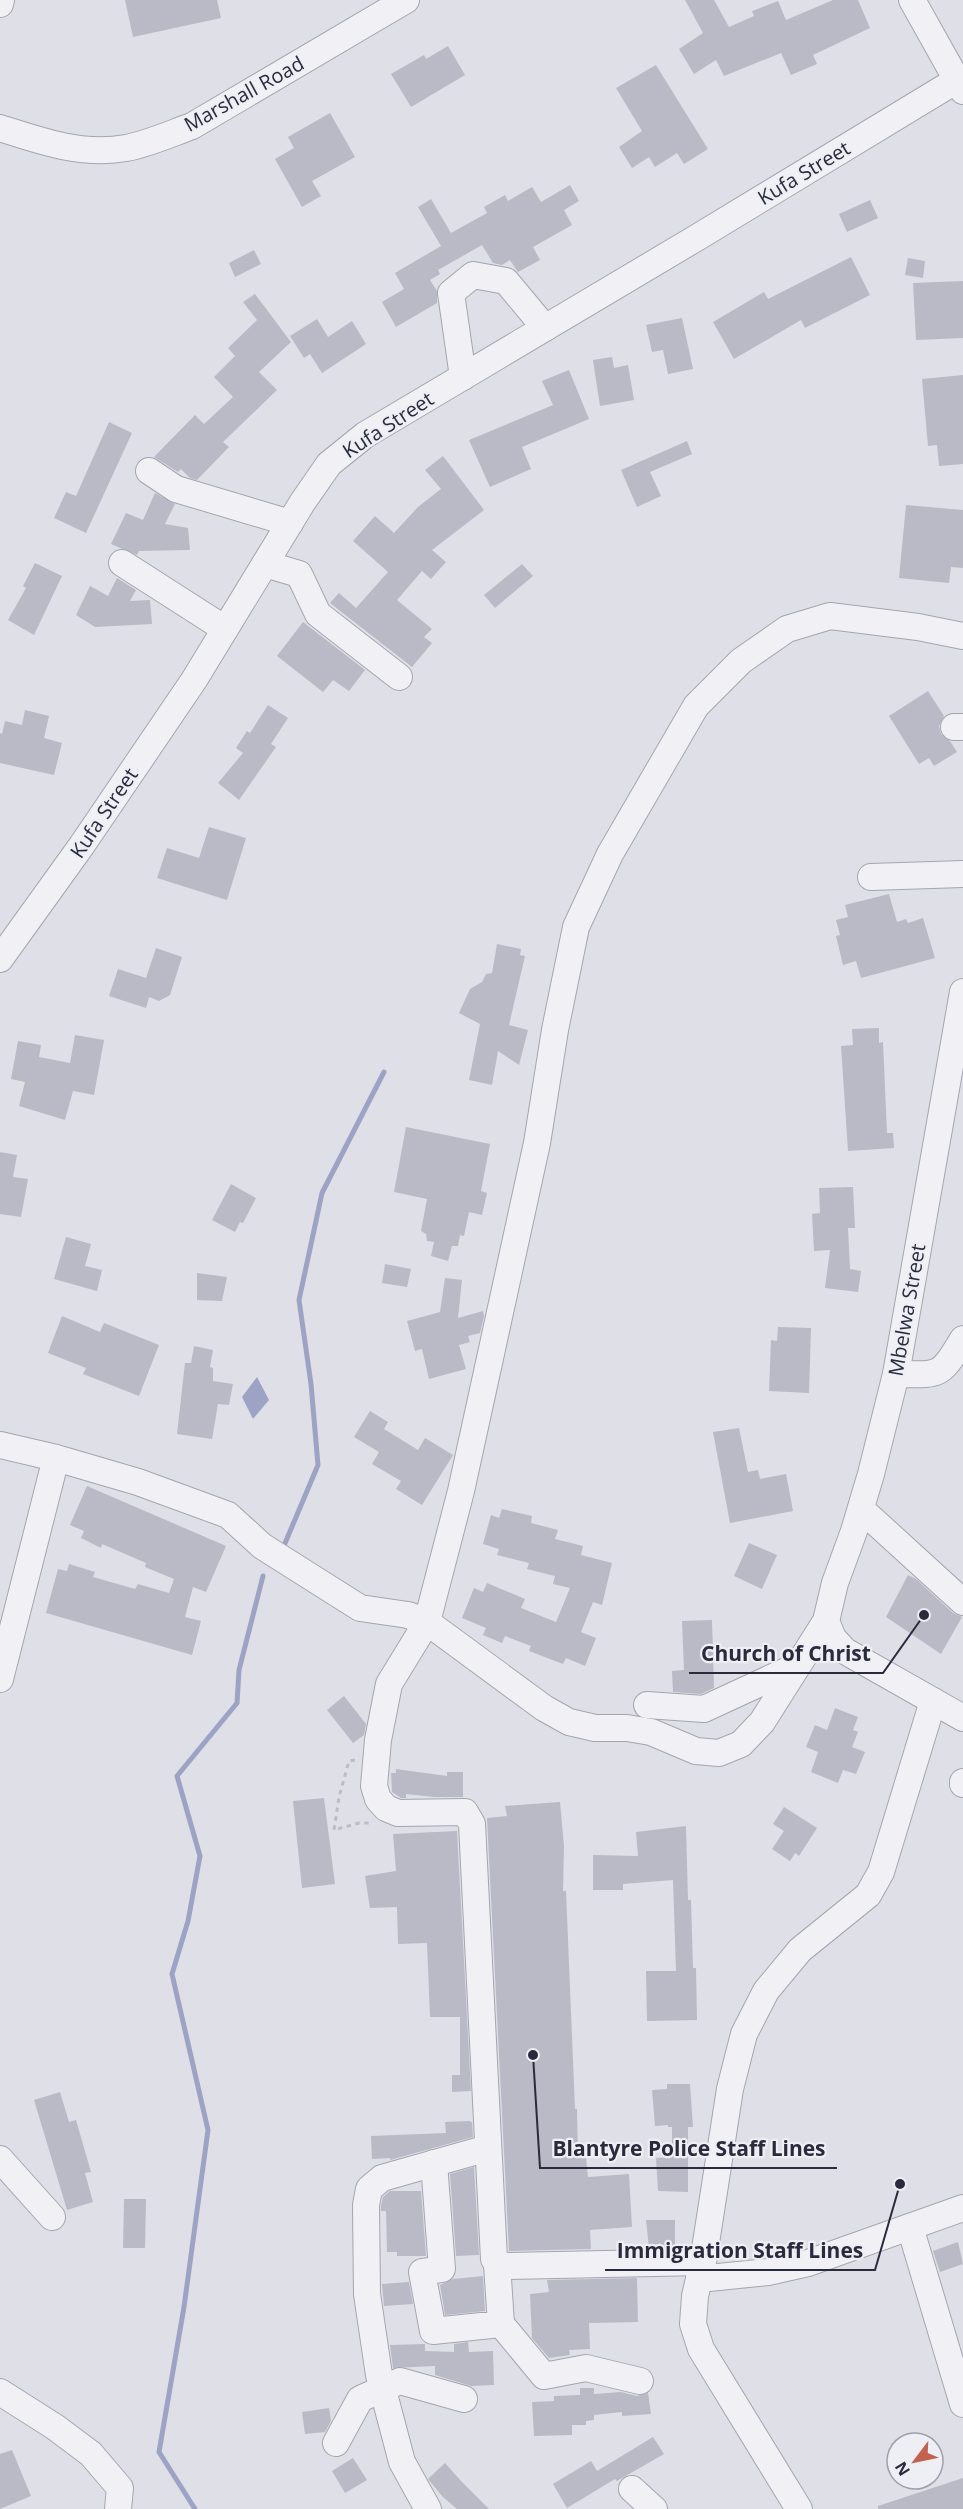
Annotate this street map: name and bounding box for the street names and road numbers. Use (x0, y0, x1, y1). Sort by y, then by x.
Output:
street label: Marshall Road (179, 49, 309, 138)
street label: Kufa Street (752, 134, 855, 211)
street label: Kufa Street (337, 385, 438, 464)
street label: Kufa Street (63, 762, 144, 863)
street label: Mbelwa Street (882, 1242, 931, 1378)

